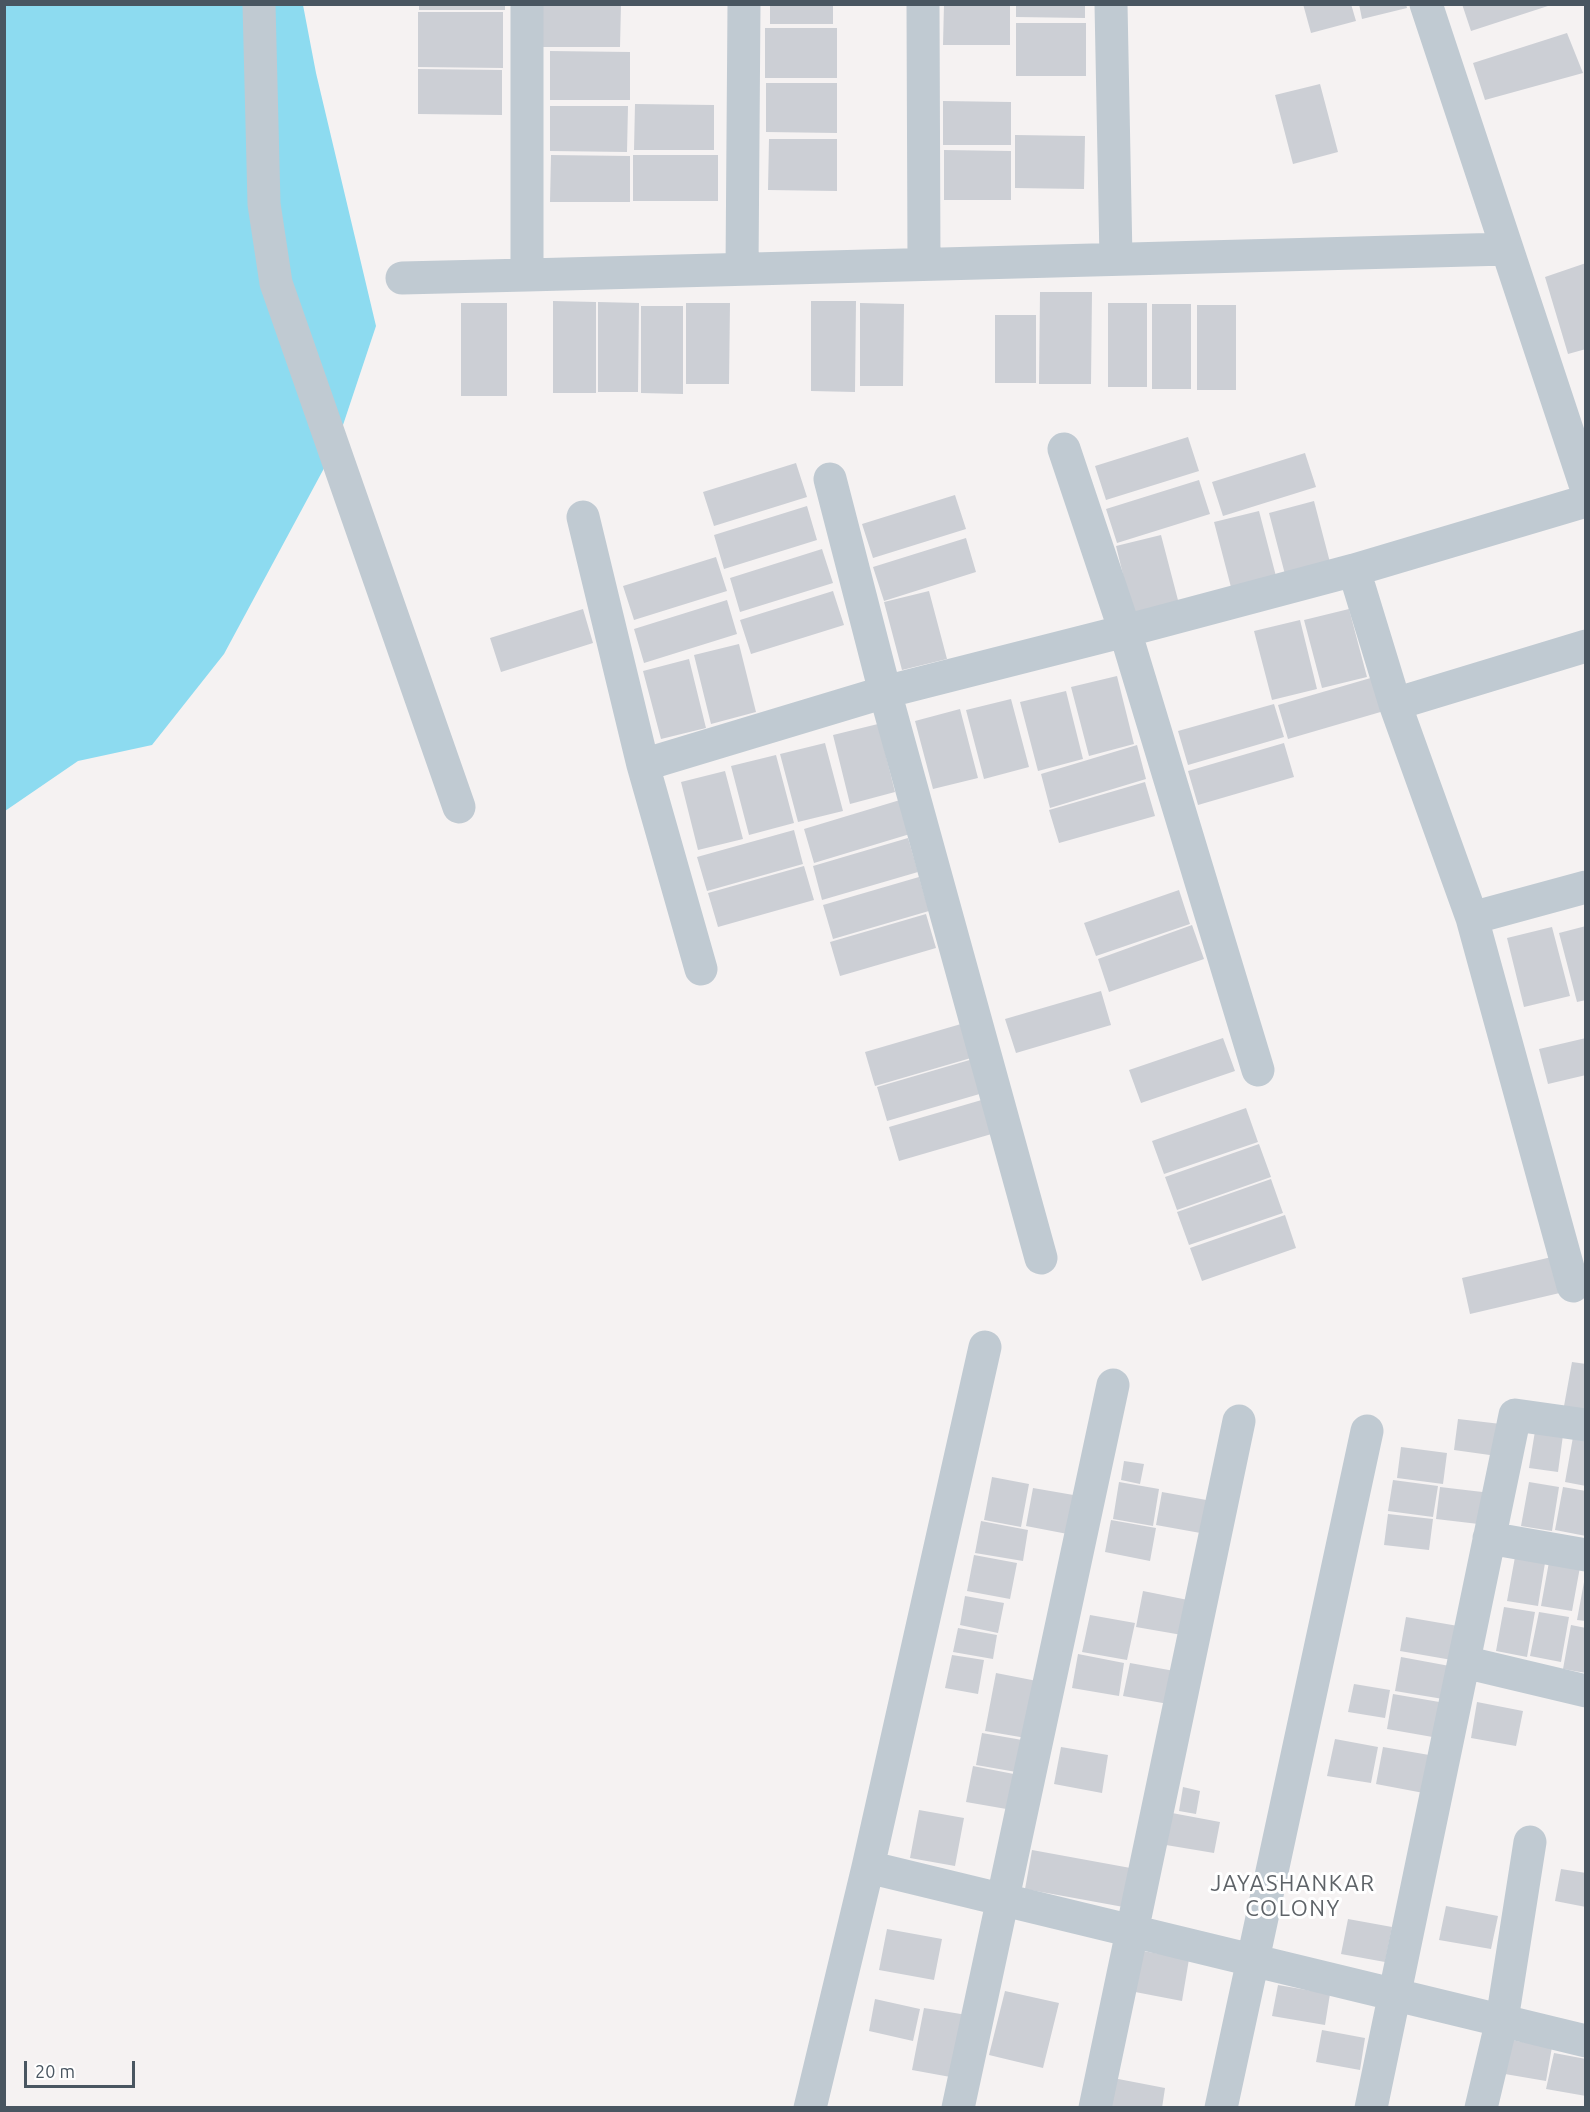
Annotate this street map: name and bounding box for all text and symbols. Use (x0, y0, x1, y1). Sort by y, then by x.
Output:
district label: JAYASHANKAR COLONY (1211, 1871, 1375, 1922)
scale bar (27, 2049, 138, 2087)
text: 20 m (35, 2061, 75, 2081)

